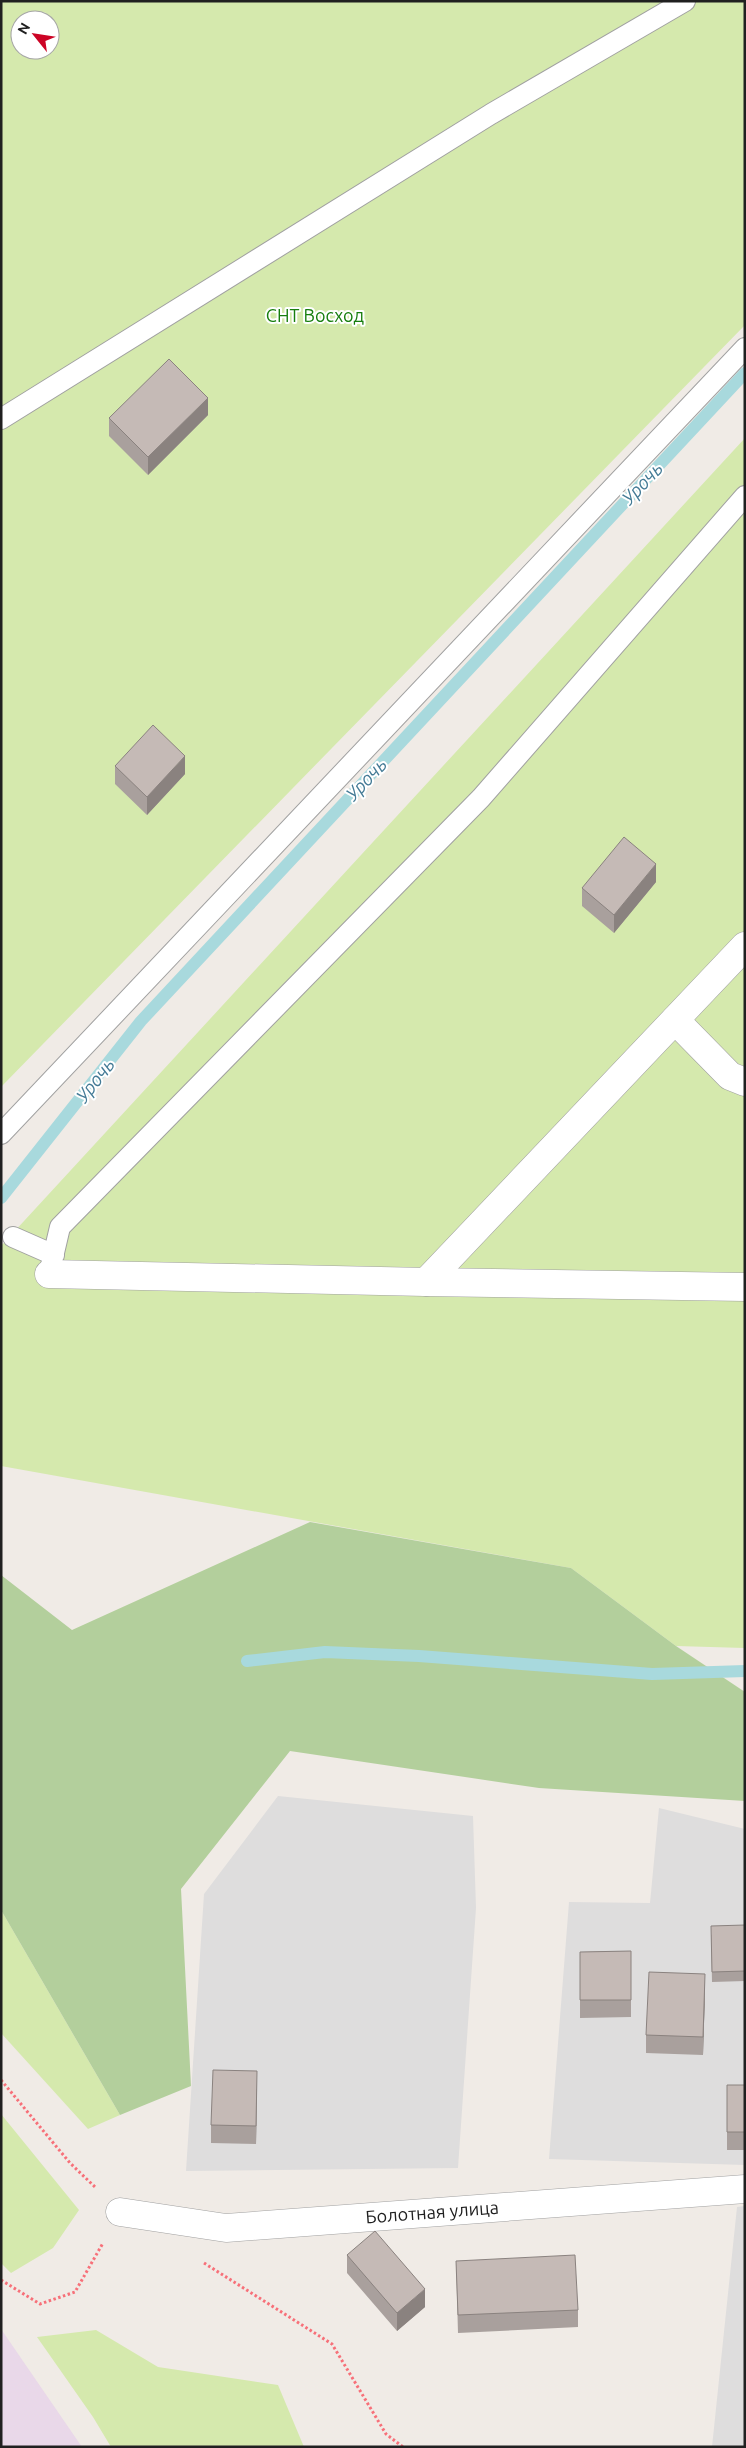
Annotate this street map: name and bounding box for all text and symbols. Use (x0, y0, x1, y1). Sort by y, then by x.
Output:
north arrow (10, 10, 60, 60)
text: N (14, 20, 33, 37)
park label: СНТ Восход (266, 305, 365, 325)
water label: Урочь (616, 457, 667, 509)
water label: Урочь (340, 753, 391, 805)
water label: Урочь (70, 1054, 119, 1107)
street label: Болотная улица (365, 2197, 499, 2226)

